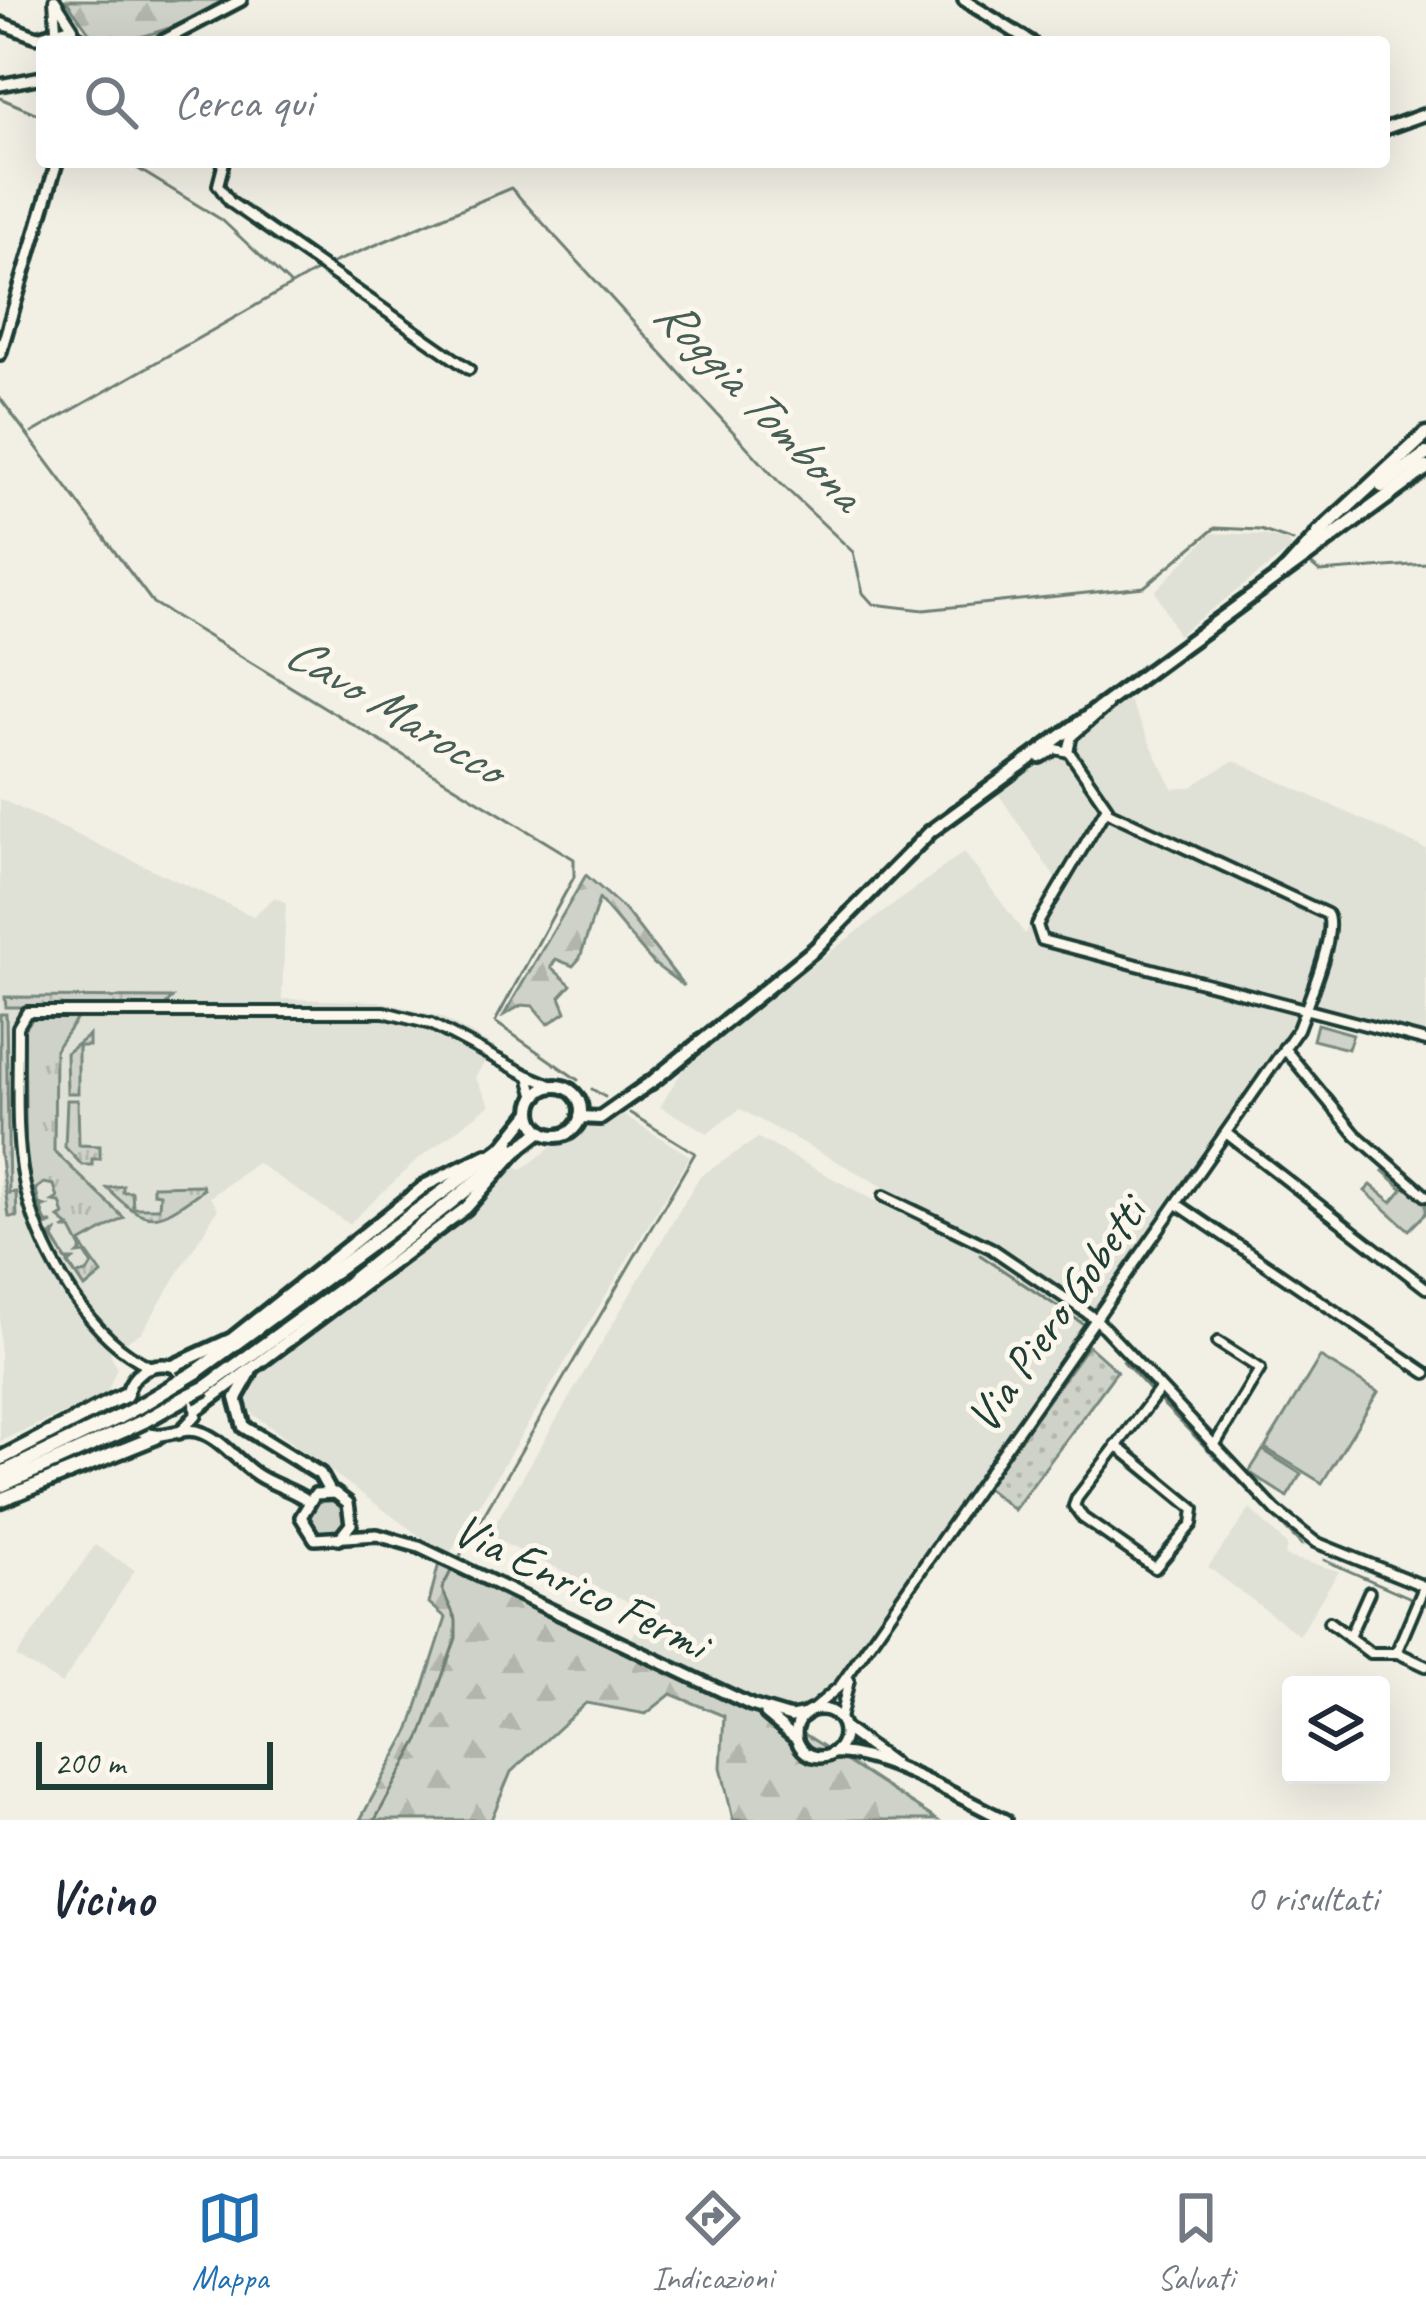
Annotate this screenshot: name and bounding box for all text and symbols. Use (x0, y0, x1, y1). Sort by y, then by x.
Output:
search box (36, 36, 1390, 168)
icon: search (78, 69, 144, 135)
text: Cerca qui (174, 74, 313, 131)
water label: Roggia Tombona (641, 282, 881, 527)
water label: Cavo Marocco (274, 619, 522, 803)
street label: Via Piero Gobetti (953, 1181, 1162, 1444)
street label: Via Enrico Fermi (444, 1499, 723, 1676)
map controls (1282, 1676, 1390, 1784)
button: layers (1282, 1676, 1390, 1784)
scale bar (36, 1736, 273, 1789)
text: 200 m (54, 1742, 125, 1784)
text: Vicino (48, 1866, 153, 1930)
text: 0 risultati (1246, 1874, 1378, 1923)
tab: Mappa (192, 2185, 268, 2299)
tab: Indicazioni (652, 2185, 774, 2299)
tab: Salvati (1157, 2185, 1234, 2299)

